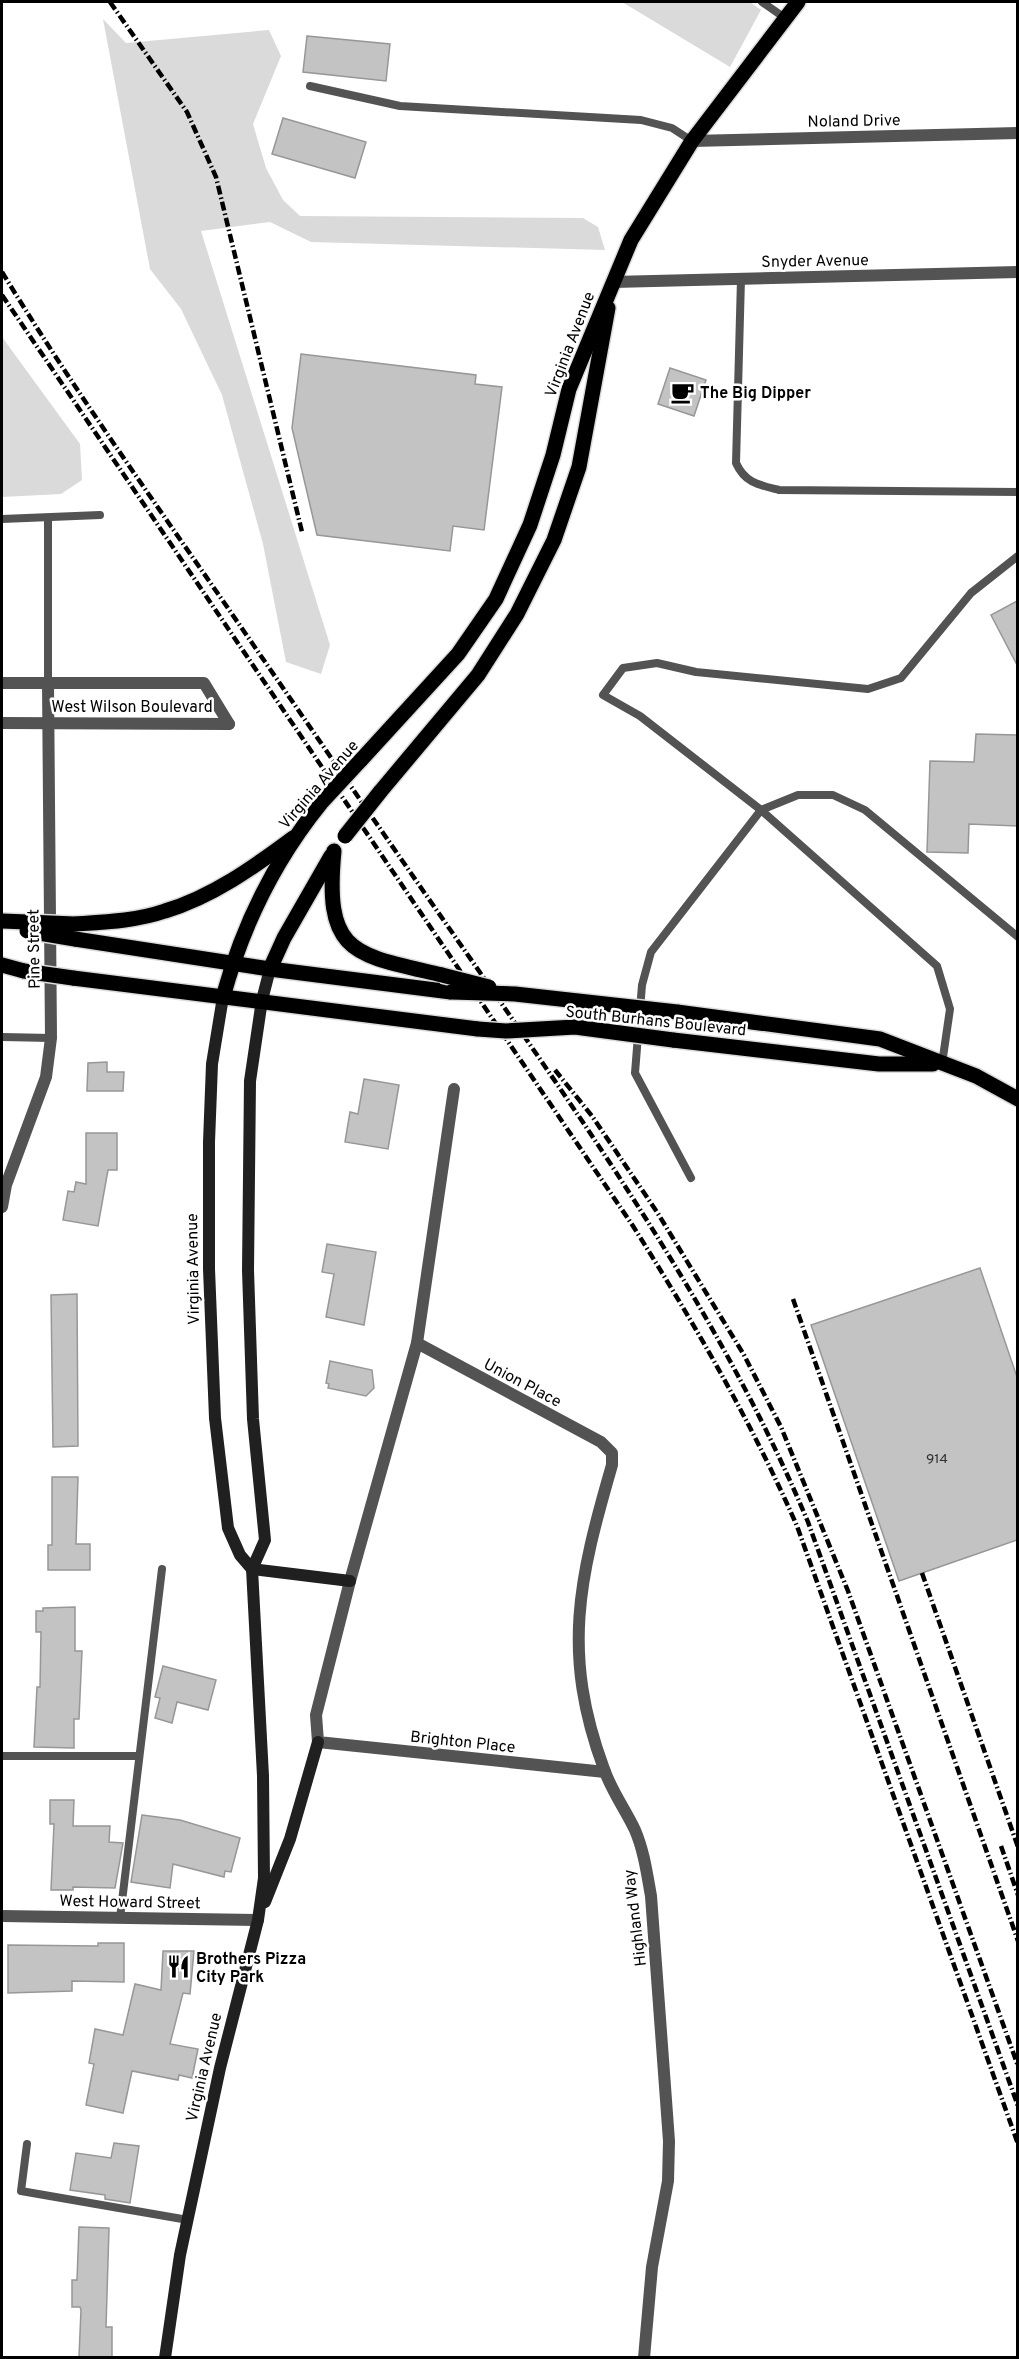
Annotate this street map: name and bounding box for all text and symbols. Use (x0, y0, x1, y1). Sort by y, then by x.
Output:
street label: Noland Drive (807, 111, 901, 133)
street label: Snyder Avenue (761, 251, 869, 273)
street label: Virginia Avenue (542, 289, 600, 400)
cafe icon: The Big Dipper (669, 379, 695, 405)
place label: The Big Dipper (700, 384, 811, 404)
street label: West Wilson Boulevard (51, 698, 213, 718)
street label: Virginia Avenue (275, 737, 364, 834)
street label: Pine Street (24, 909, 46, 989)
street label: South Burhans Boulevard (564, 1003, 747, 1041)
street label: Virginia Avenue (183, 1213, 205, 1325)
street label: Union Place (480, 1355, 564, 1413)
house number: 914 (926, 1451, 948, 1468)
street label: Brighton Place (409, 1728, 516, 1758)
street label: Highland Way (620, 1868, 652, 1967)
street label: West Howard Street (59, 1892, 201, 1914)
place label: Brothers Pizza City Park (196, 1950, 306, 1988)
restaurant icon: Brothers Pizza City Park (165, 1954, 191, 1980)
street label: Virginia Avenue (183, 2011, 227, 2124)

